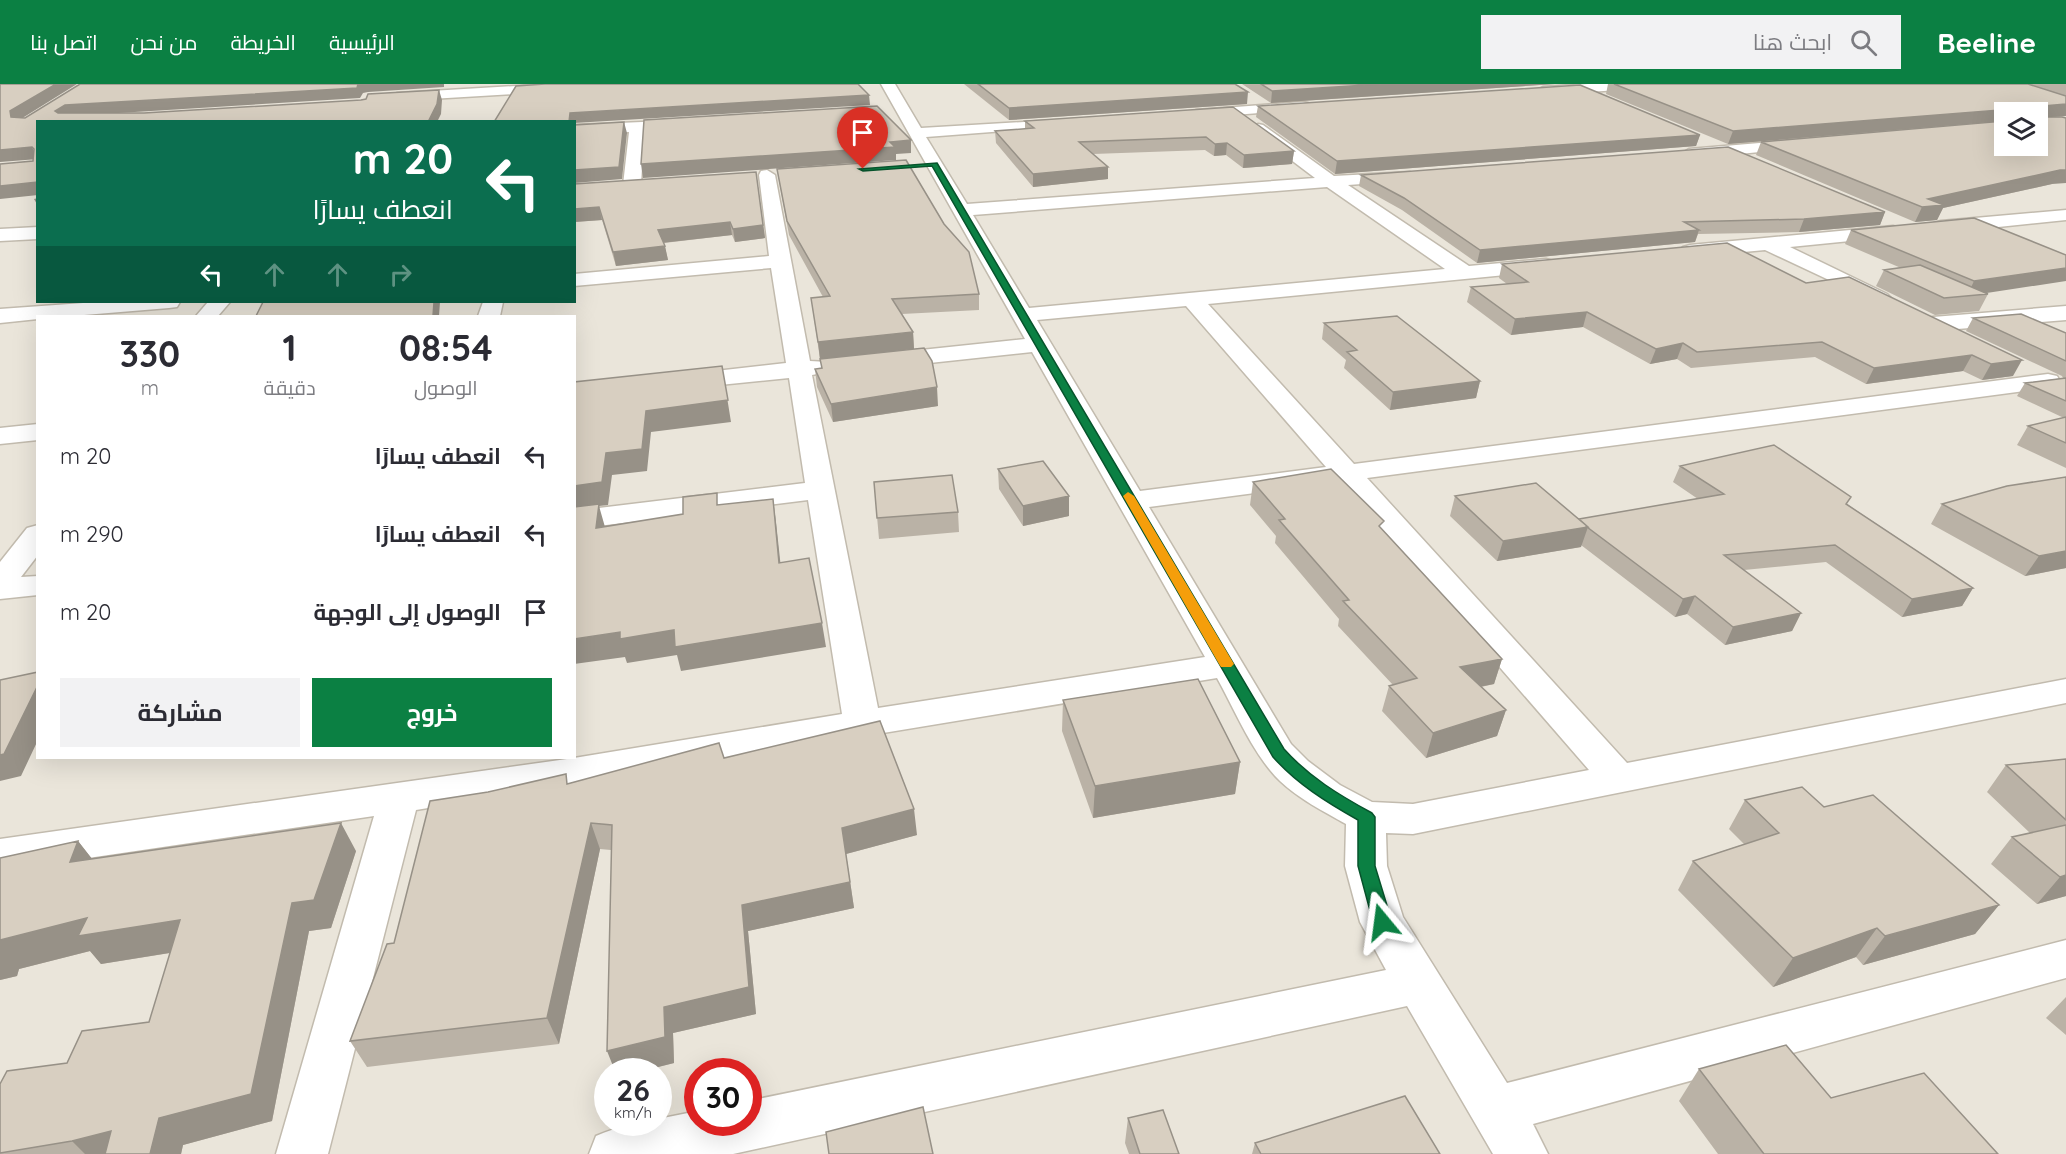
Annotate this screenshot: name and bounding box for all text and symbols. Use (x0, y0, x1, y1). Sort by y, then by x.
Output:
search box (1481, 15, 1901, 69)
text: Beeline (1937, 25, 2036, 60)
icon: search (1847, 26, 1880, 59)
text: ابحث هنا (1753, 28, 1832, 56)
text: اتصل بنا (30, 29, 98, 55)
text: من نحن (131, 29, 197, 55)
text: الخريطة (230, 29, 296, 55)
text: الرئيسية (329, 29, 395, 55)
map controls (1994, 102, 2048, 156)
button: layers (1994, 102, 2048, 156)
pin (837, 107, 888, 169)
icon: arrive (846, 116, 879, 149)
text: 20 m (353, 132, 453, 185)
icon: left (474, 144, 552, 222)
text: انعطف يسارًا (313, 192, 453, 226)
icon: left (195, 258, 228, 291)
icon: ahead (258, 258, 291, 291)
icon: ahead (321, 258, 354, 291)
icon: right (384, 258, 417, 291)
text: 1 (283, 325, 297, 370)
text: 08:54 (399, 325, 493, 370)
text: 330 (119, 331, 180, 376)
text: m (141, 375, 159, 400)
text: دقيقة (264, 375, 316, 400)
text: الوصول (414, 375, 478, 400)
icon: left (519, 440, 552, 473)
text: 20 m (60, 442, 111, 470)
text: انعطف يسارًا (375, 442, 501, 470)
icon: left (519, 518, 552, 551)
text: 290 m (60, 520, 124, 548)
text: انعطف يسارًا (375, 520, 501, 548)
icon: arrive (519, 596, 552, 629)
text: 20 m (60, 598, 111, 626)
text: الوصول إلى الوجهة (313, 598, 501, 626)
button: مشاركة (60, 678, 300, 747)
button: خروج (312, 678, 552, 747)
position arrow (1350, 890, 1414, 954)
speed limit sign: 30 (684, 1058, 762, 1136)
text: 26 (616, 1071, 650, 1109)
text: km/h (614, 1103, 652, 1122)

